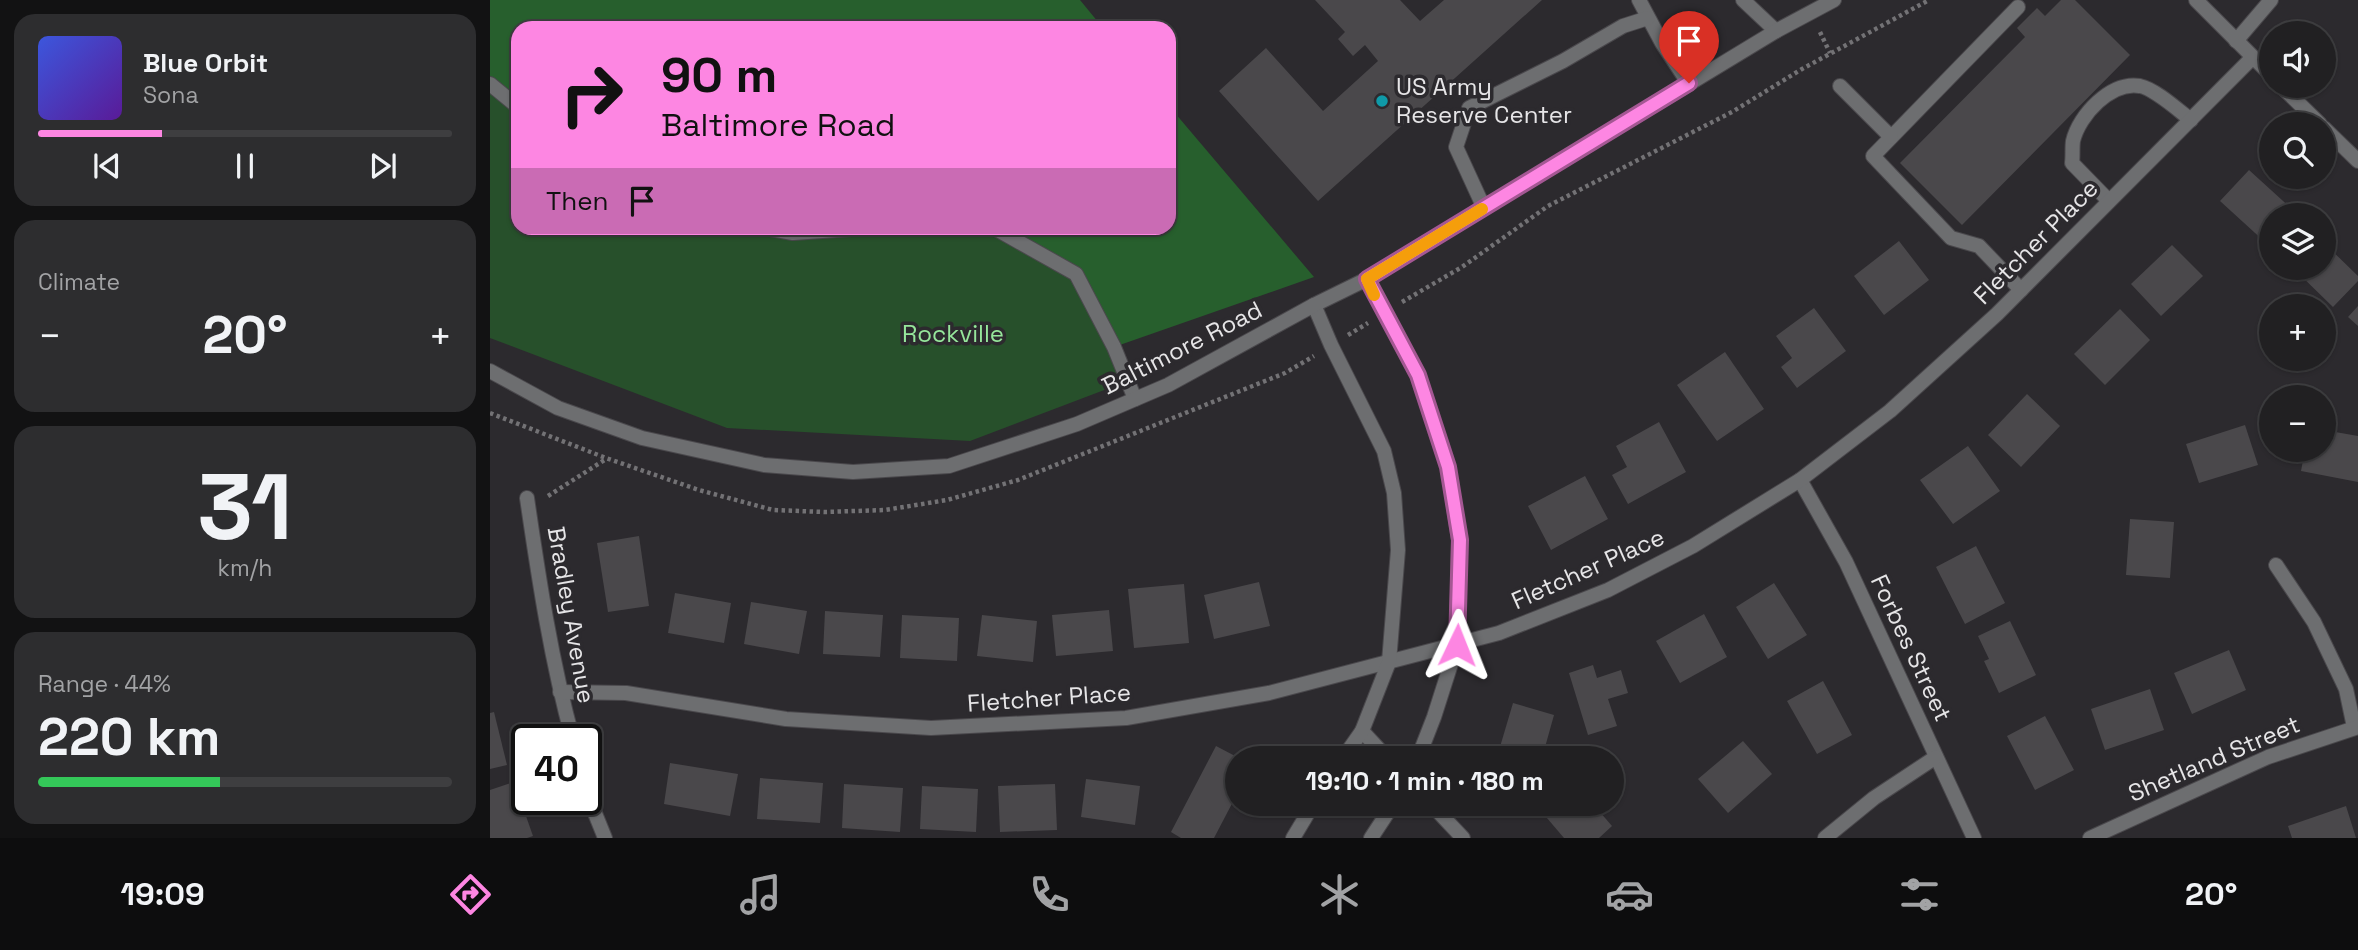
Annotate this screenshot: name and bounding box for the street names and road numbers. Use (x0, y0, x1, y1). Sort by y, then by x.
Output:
street label: Fletcher Place (1967, 173, 2105, 311)
street label: Baltimore Road (1096, 294, 1267, 401)
street label: Fletcher Place (1507, 521, 1669, 616)
street label: Bradley Avenue (541, 524, 602, 706)
street label: Forbes Street (1864, 569, 1959, 726)
street label: Fletcher Place (966, 676, 1132, 719)
street label: Shetland Street (2123, 708, 2304, 809)

